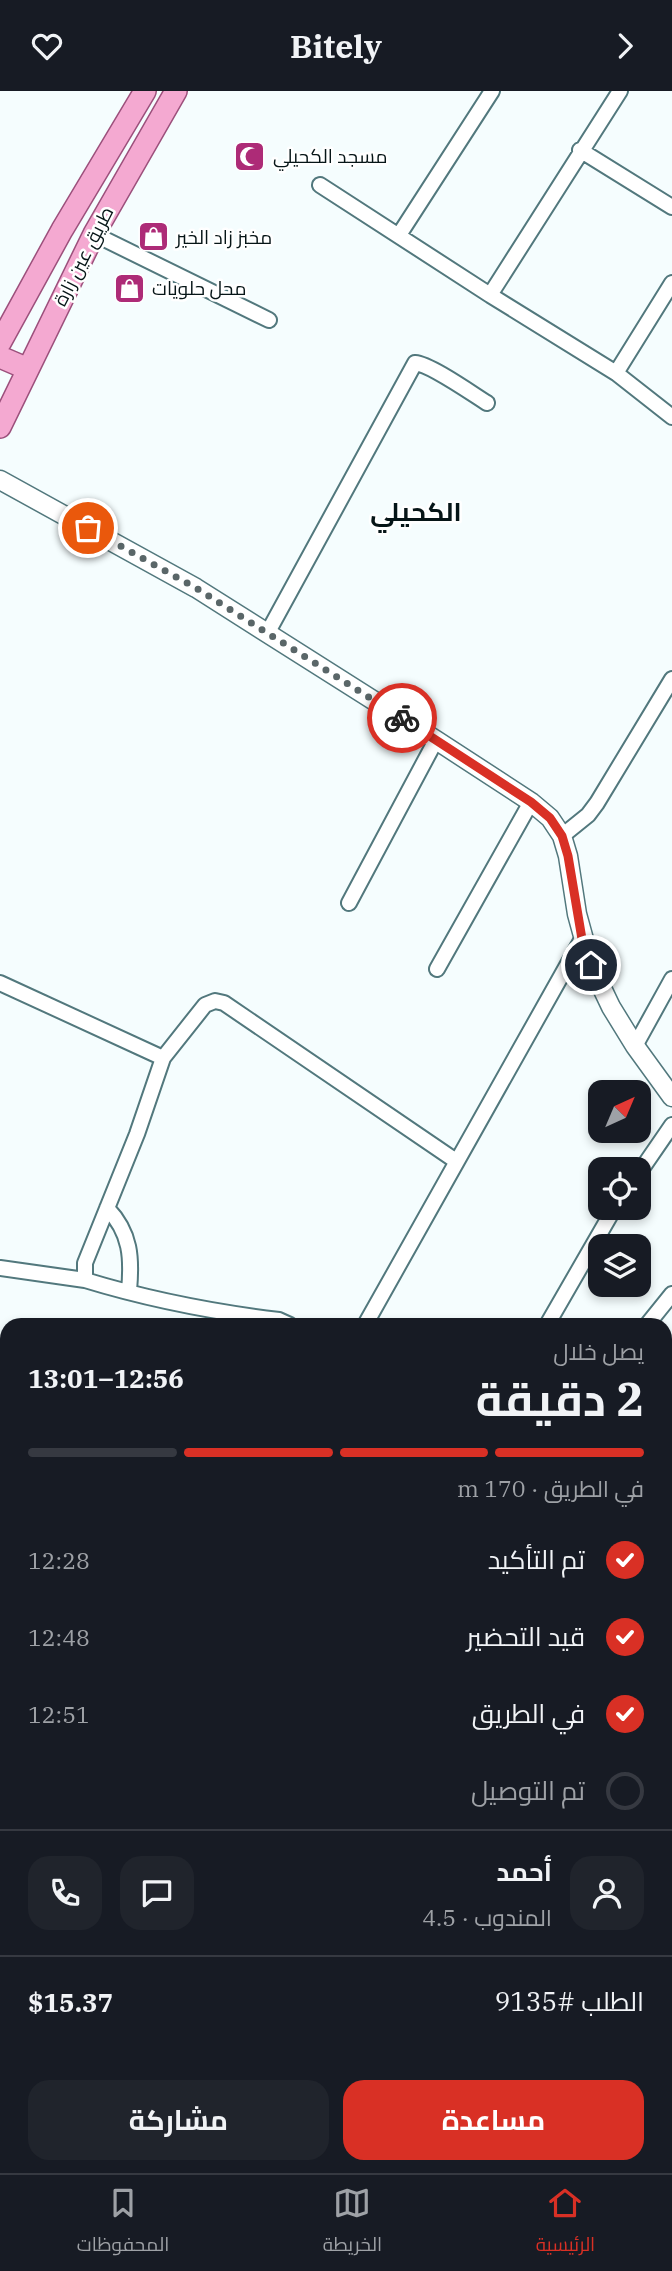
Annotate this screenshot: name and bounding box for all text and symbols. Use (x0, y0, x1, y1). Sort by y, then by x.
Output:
text: Bitely (290, 25, 382, 67)
icon: heart (28, 27, 66, 65)
icon: forward (606, 27, 644, 65)
mosque icon: مسجد الكحيلي (233, 139, 267, 173)
place label: مسجد الكحيلي (273, 144, 387, 171)
street label: طريق عين زارة (48, 202, 119, 310)
shop icon: مخبز زاد الخير (136, 220, 170, 254)
place label: مخبز زاد الخير (175, 225, 272, 249)
shop icon: محل حلويات (112, 271, 146, 305)
place label: محل حلويات (152, 276, 246, 300)
district label: الكحيلي (370, 494, 462, 533)
pin (58, 498, 118, 558)
icon: bag (69, 509, 107, 547)
courier (367, 683, 437, 753)
icon: bike (383, 699, 421, 737)
pin (561, 935, 621, 995)
icon: home (572, 946, 610, 984)
north arrow (588, 1080, 651, 1143)
map controls (588, 1080, 651, 1297)
button: locate (588, 1157, 651, 1220)
button: layers (588, 1234, 651, 1297)
text: يصل خلال (553, 1336, 644, 1366)
text: 12:56–13:01 (28, 1361, 184, 1395)
text: 2 دقيقة (476, 1369, 644, 1429)
text: في الطريق · 170 m (457, 1473, 644, 1503)
icon: check (606, 1541, 644, 1579)
text: تم التأكيد (488, 1542, 585, 1576)
text: 12:28 (28, 1545, 90, 1575)
icon: check (606, 1618, 644, 1656)
text: قيد التحضير (467, 1619, 585, 1653)
text: 12:48 (28, 1622, 90, 1652)
icon: check (606, 1695, 644, 1733)
text: في الطريق (472, 1696, 585, 1730)
text: 12:51 (28, 1699, 90, 1729)
text: تم التوصيل (471, 1773, 585, 1807)
text: أحمد (496, 1854, 552, 1888)
button: phone (28, 1856, 102, 1930)
button: chat (120, 1856, 194, 1930)
button: person (570, 1856, 644, 1930)
text: المندوب · 4.5 (422, 1902, 552, 1932)
text: الطلب #9135 (495, 1984, 644, 2018)
text: $15.37 (28, 1985, 113, 2019)
button: مشاركة (28, 2080, 329, 2160)
button: مساعدة (343, 2080, 644, 2160)
tab: المحفوظات (77, 2184, 169, 2262)
tab: الخريطة (323, 2184, 382, 2262)
tab: الرئيسية (536, 2184, 595, 2262)

